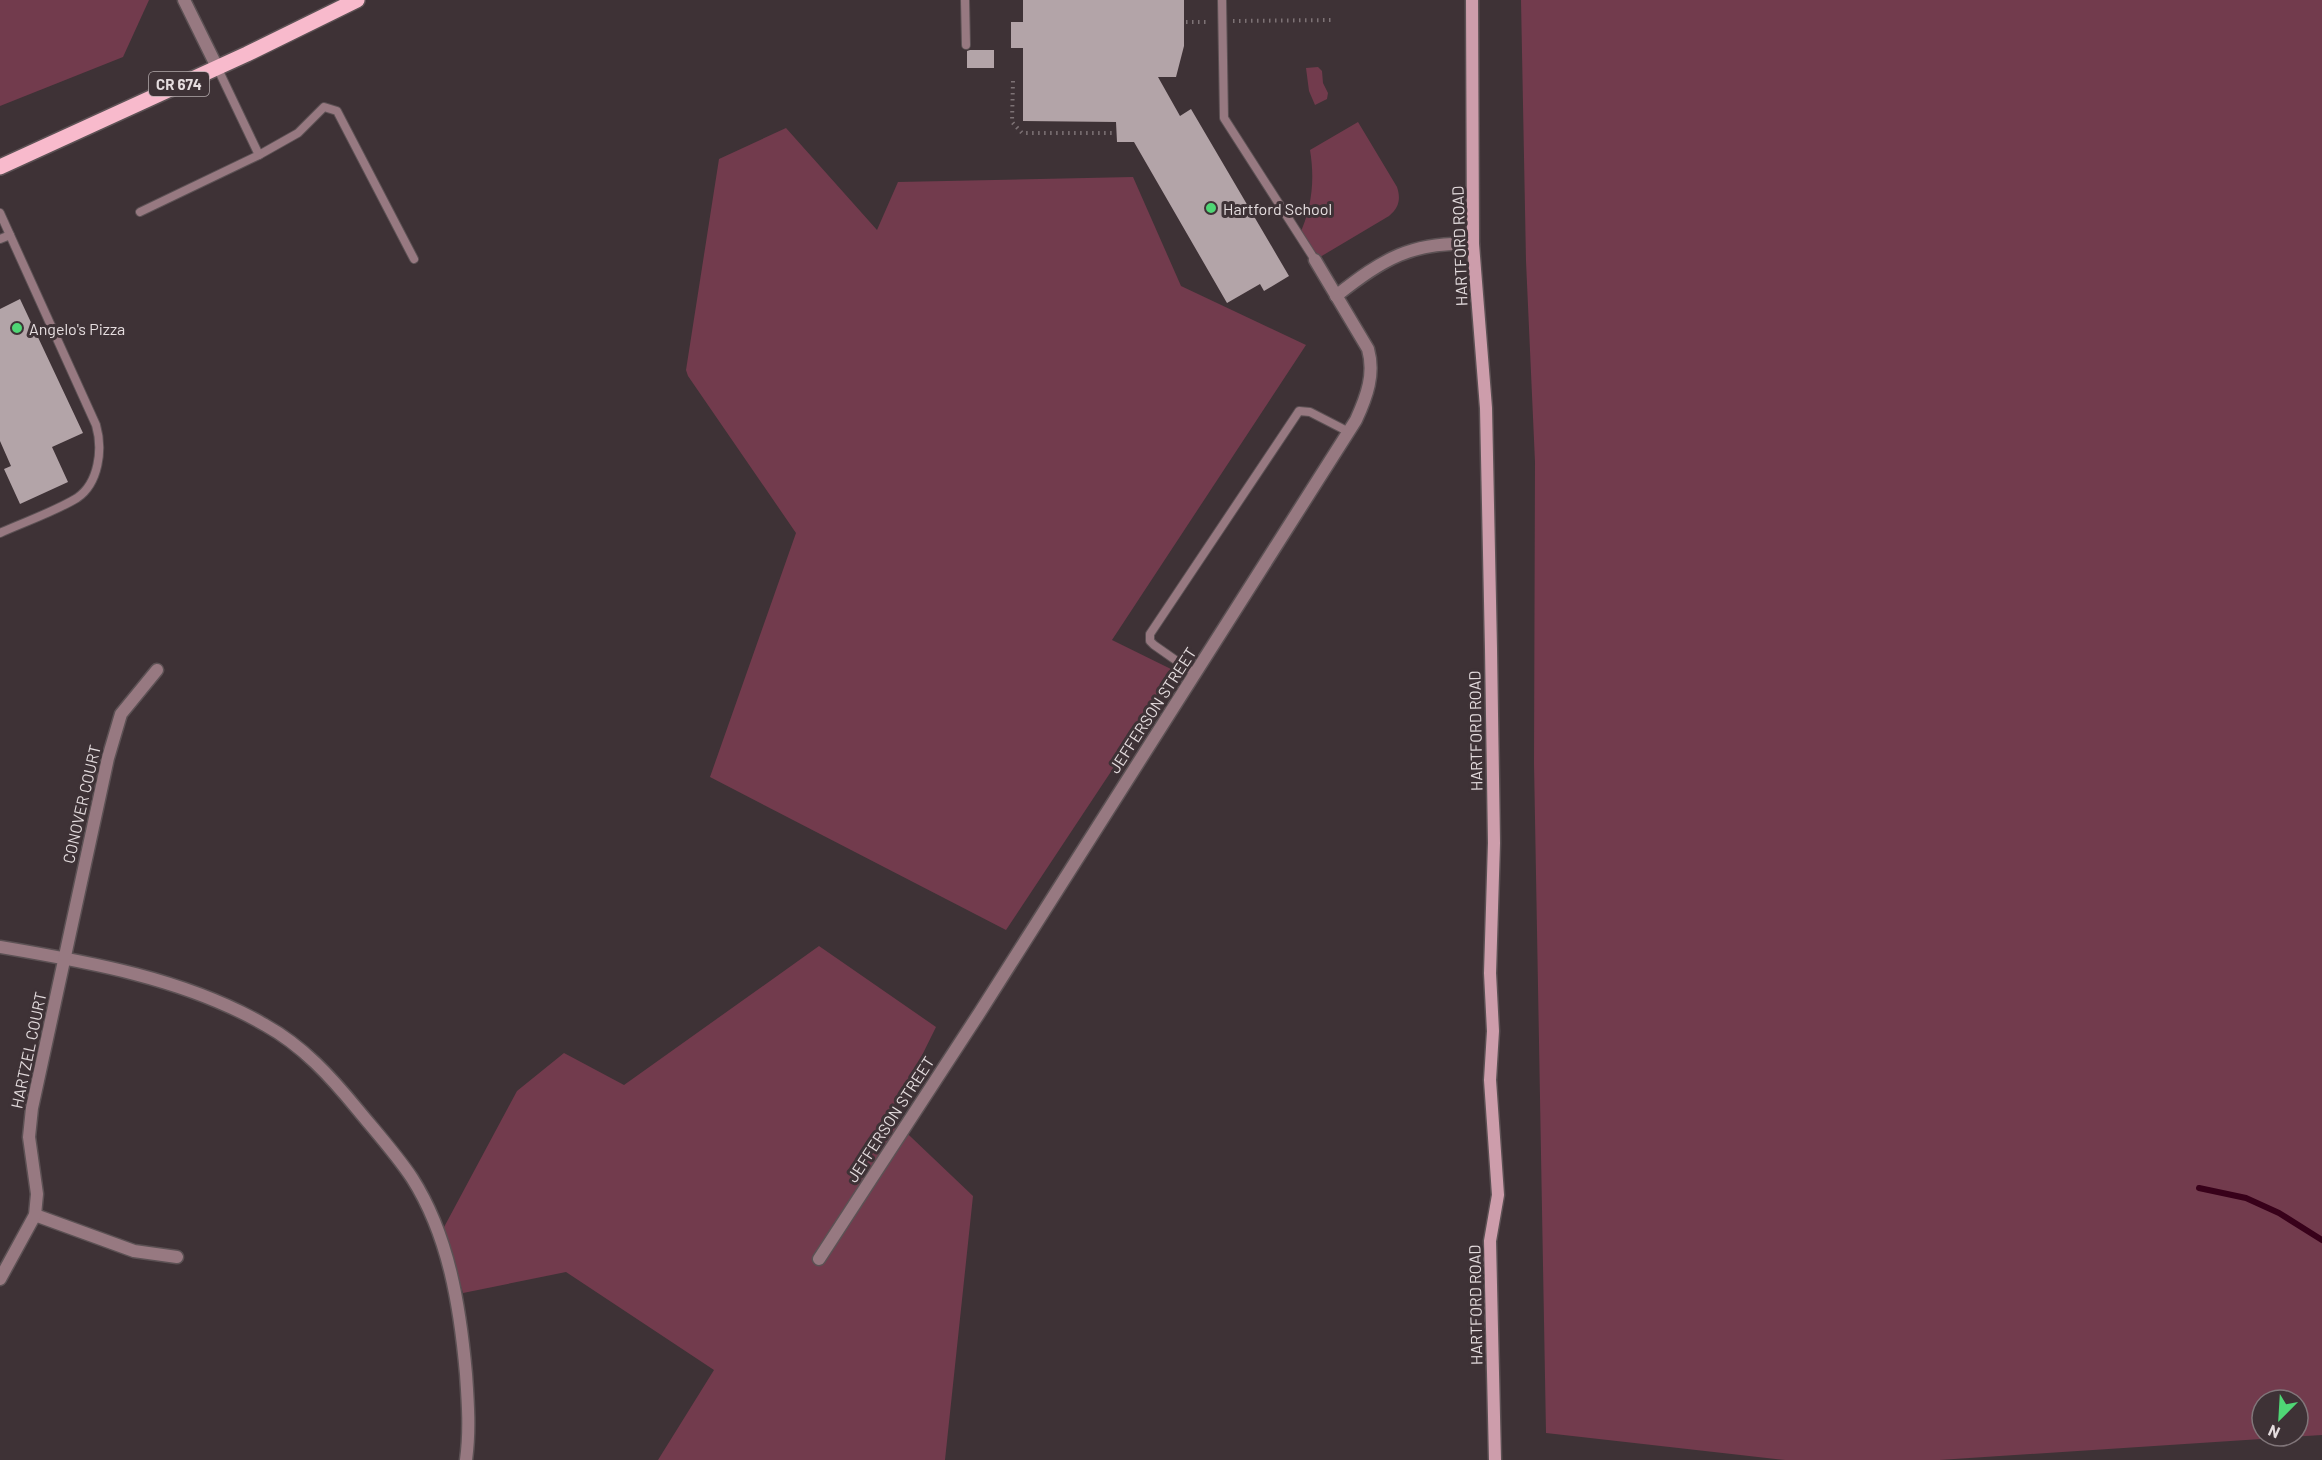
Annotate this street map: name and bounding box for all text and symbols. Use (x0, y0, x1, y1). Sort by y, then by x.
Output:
road number: CR 674 (149, 72, 209, 96)
street label: HARTFORD ROAD (1447, 186, 1471, 306)
place label: Hartford School (1223, 199, 1332, 218)
marker: Hartford School (1204, 201, 1218, 215)
place label: Angelo's Pizza (29, 319, 125, 338)
marker: Angelo's Pizza (10, 321, 24, 335)
street label: JEFFERSON STREET (1104, 643, 1200, 777)
street label: HARTFORD ROAD (1464, 671, 1486, 791)
street label: CONOVER COURT (58, 743, 104, 865)
street label: HARTZEL COURT (6, 990, 50, 1110)
street label: JEFFERSON STREET (842, 1052, 938, 1186)
street label: HARTFORD ROAD (1464, 1245, 1486, 1365)
north arrow (2250, 1388, 2310, 1448)
text: N (2265, 1421, 2282, 1443)

